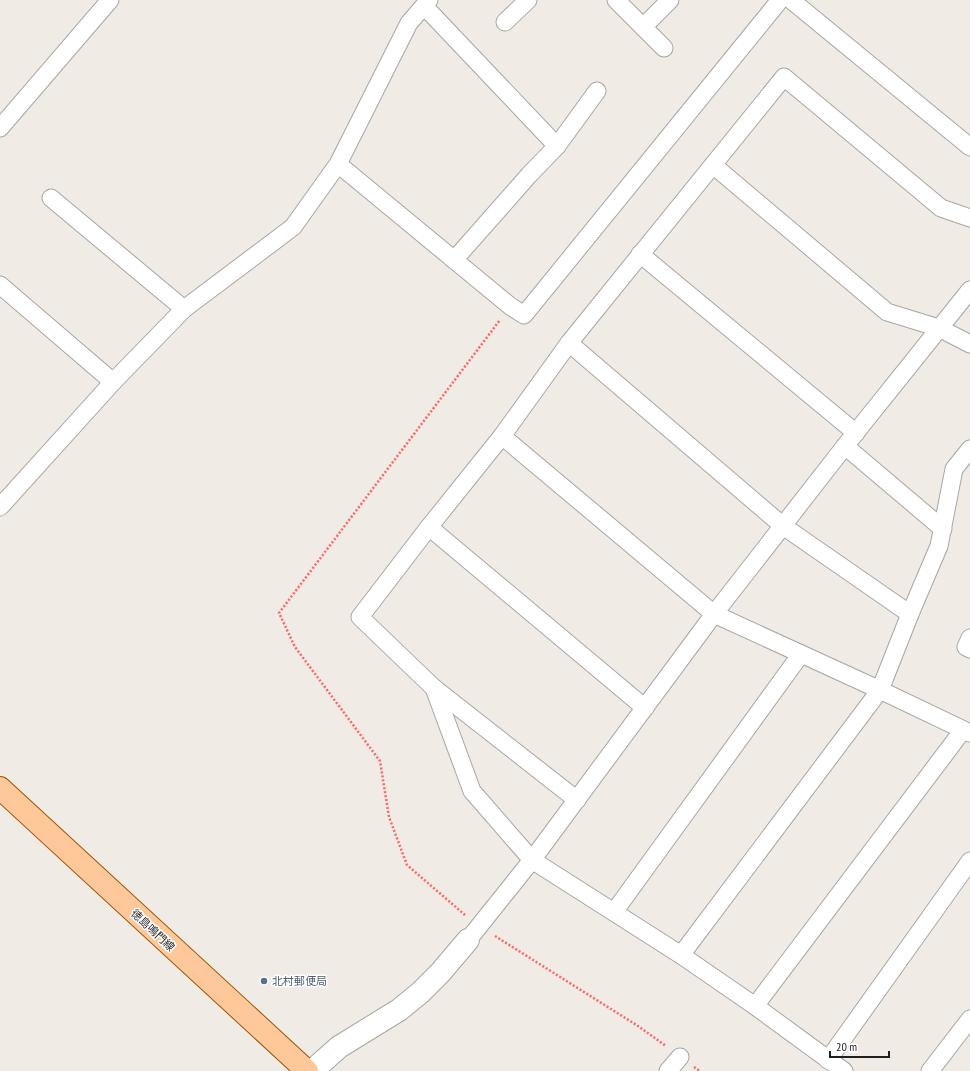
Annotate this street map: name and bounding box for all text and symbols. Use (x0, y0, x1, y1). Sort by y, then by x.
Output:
street label: 徳島鳴門線 (128, 906, 178, 954)
place label: 北村郵便局 (272, 974, 327, 988)
marker: 北村郵便局 (259, 976, 269, 986)
scale bar (830, 1033, 889, 1059)
text: 20 m (836, 1039, 857, 1054)

